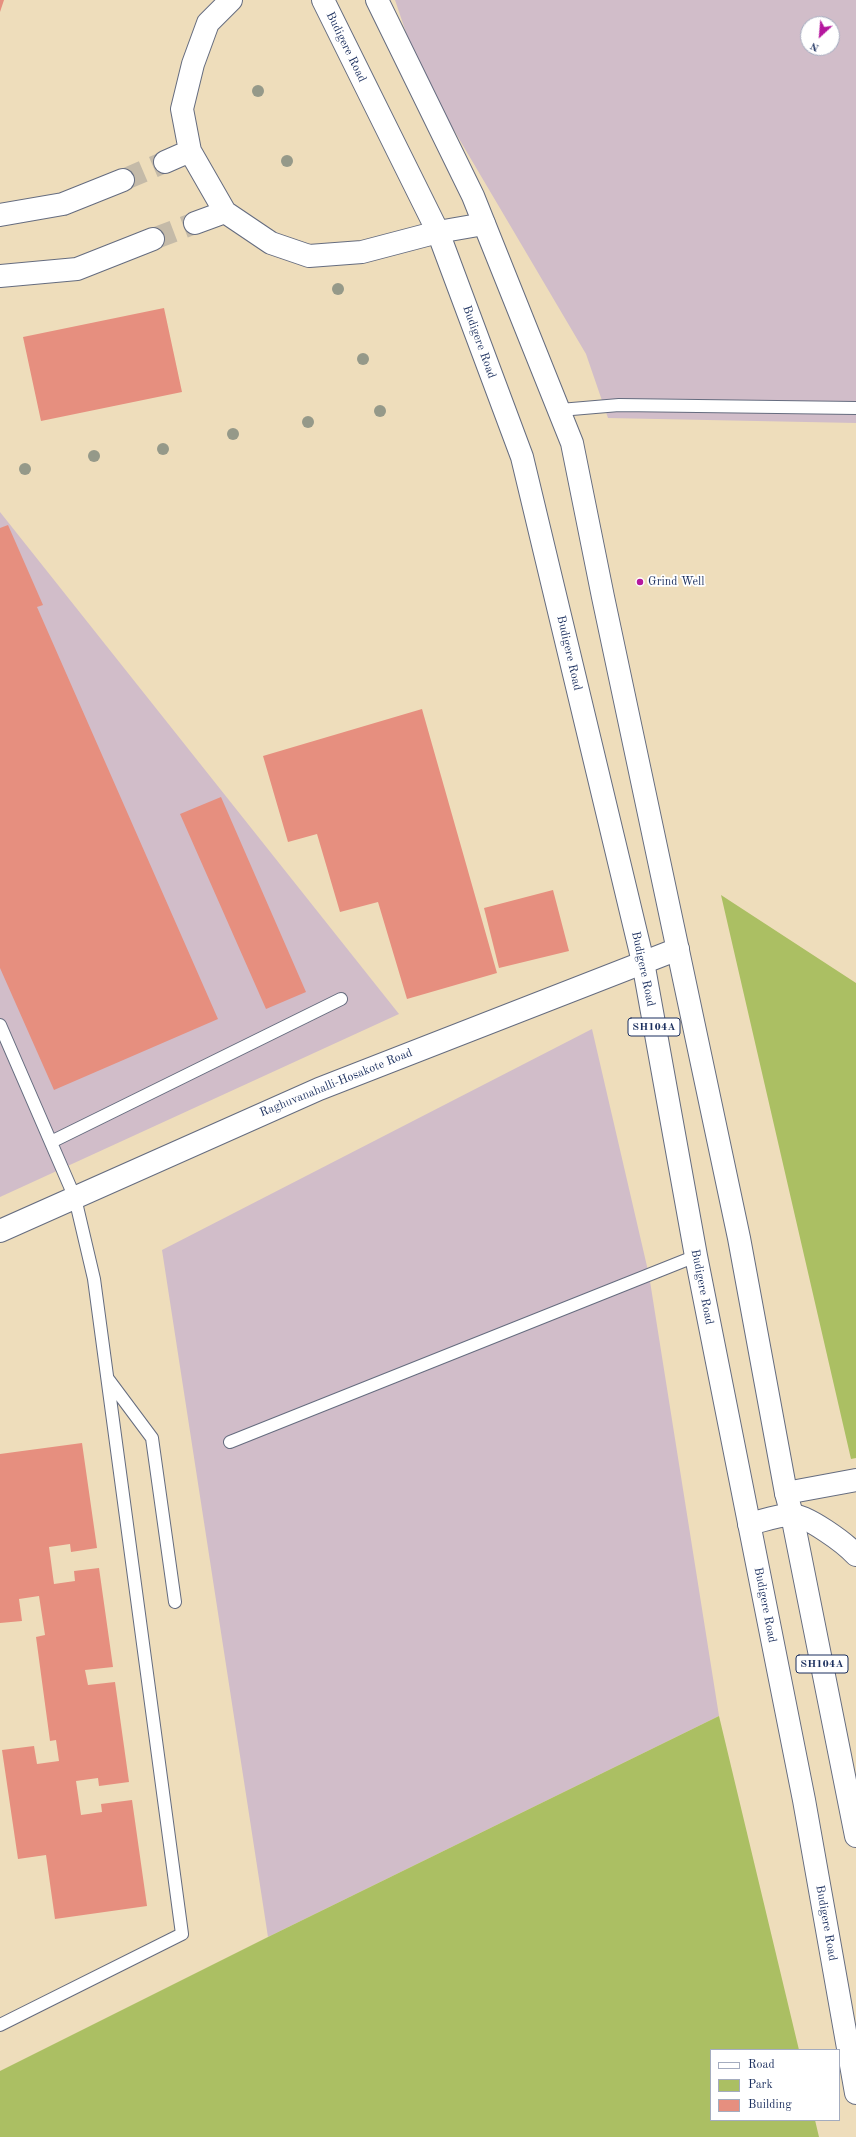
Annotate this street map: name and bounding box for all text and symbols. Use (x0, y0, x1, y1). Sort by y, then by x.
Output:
street label: Budigere Road (323, 9, 369, 85)
north arrow (800, 16, 840, 56)
text: N (809, 40, 821, 53)
street label: Budigere Road (459, 303, 499, 381)
place label: Grind Well (648, 575, 705, 589)
marker: Grind Well (635, 577, 645, 587)
street label: Budigere Road (553, 614, 585, 692)
street label: Budigere Road (628, 930, 658, 1008)
road number: SH104A (628, 1018, 680, 1036)
street label: Raghuvanahalli-Hosakote Road (258, 1046, 414, 1120)
street label: Budigere Road (688, 1248, 716, 1326)
street label: Budigere Road (751, 1566, 779, 1644)
road number: SH104A (796, 1655, 848, 1673)
street label: Budigere Road (812, 1884, 840, 1962)
legend (710, 2049, 840, 2121)
text: Road (748, 2059, 775, 2071)
text: Park (748, 2079, 773, 2091)
text: Building (748, 2099, 792, 2111)

